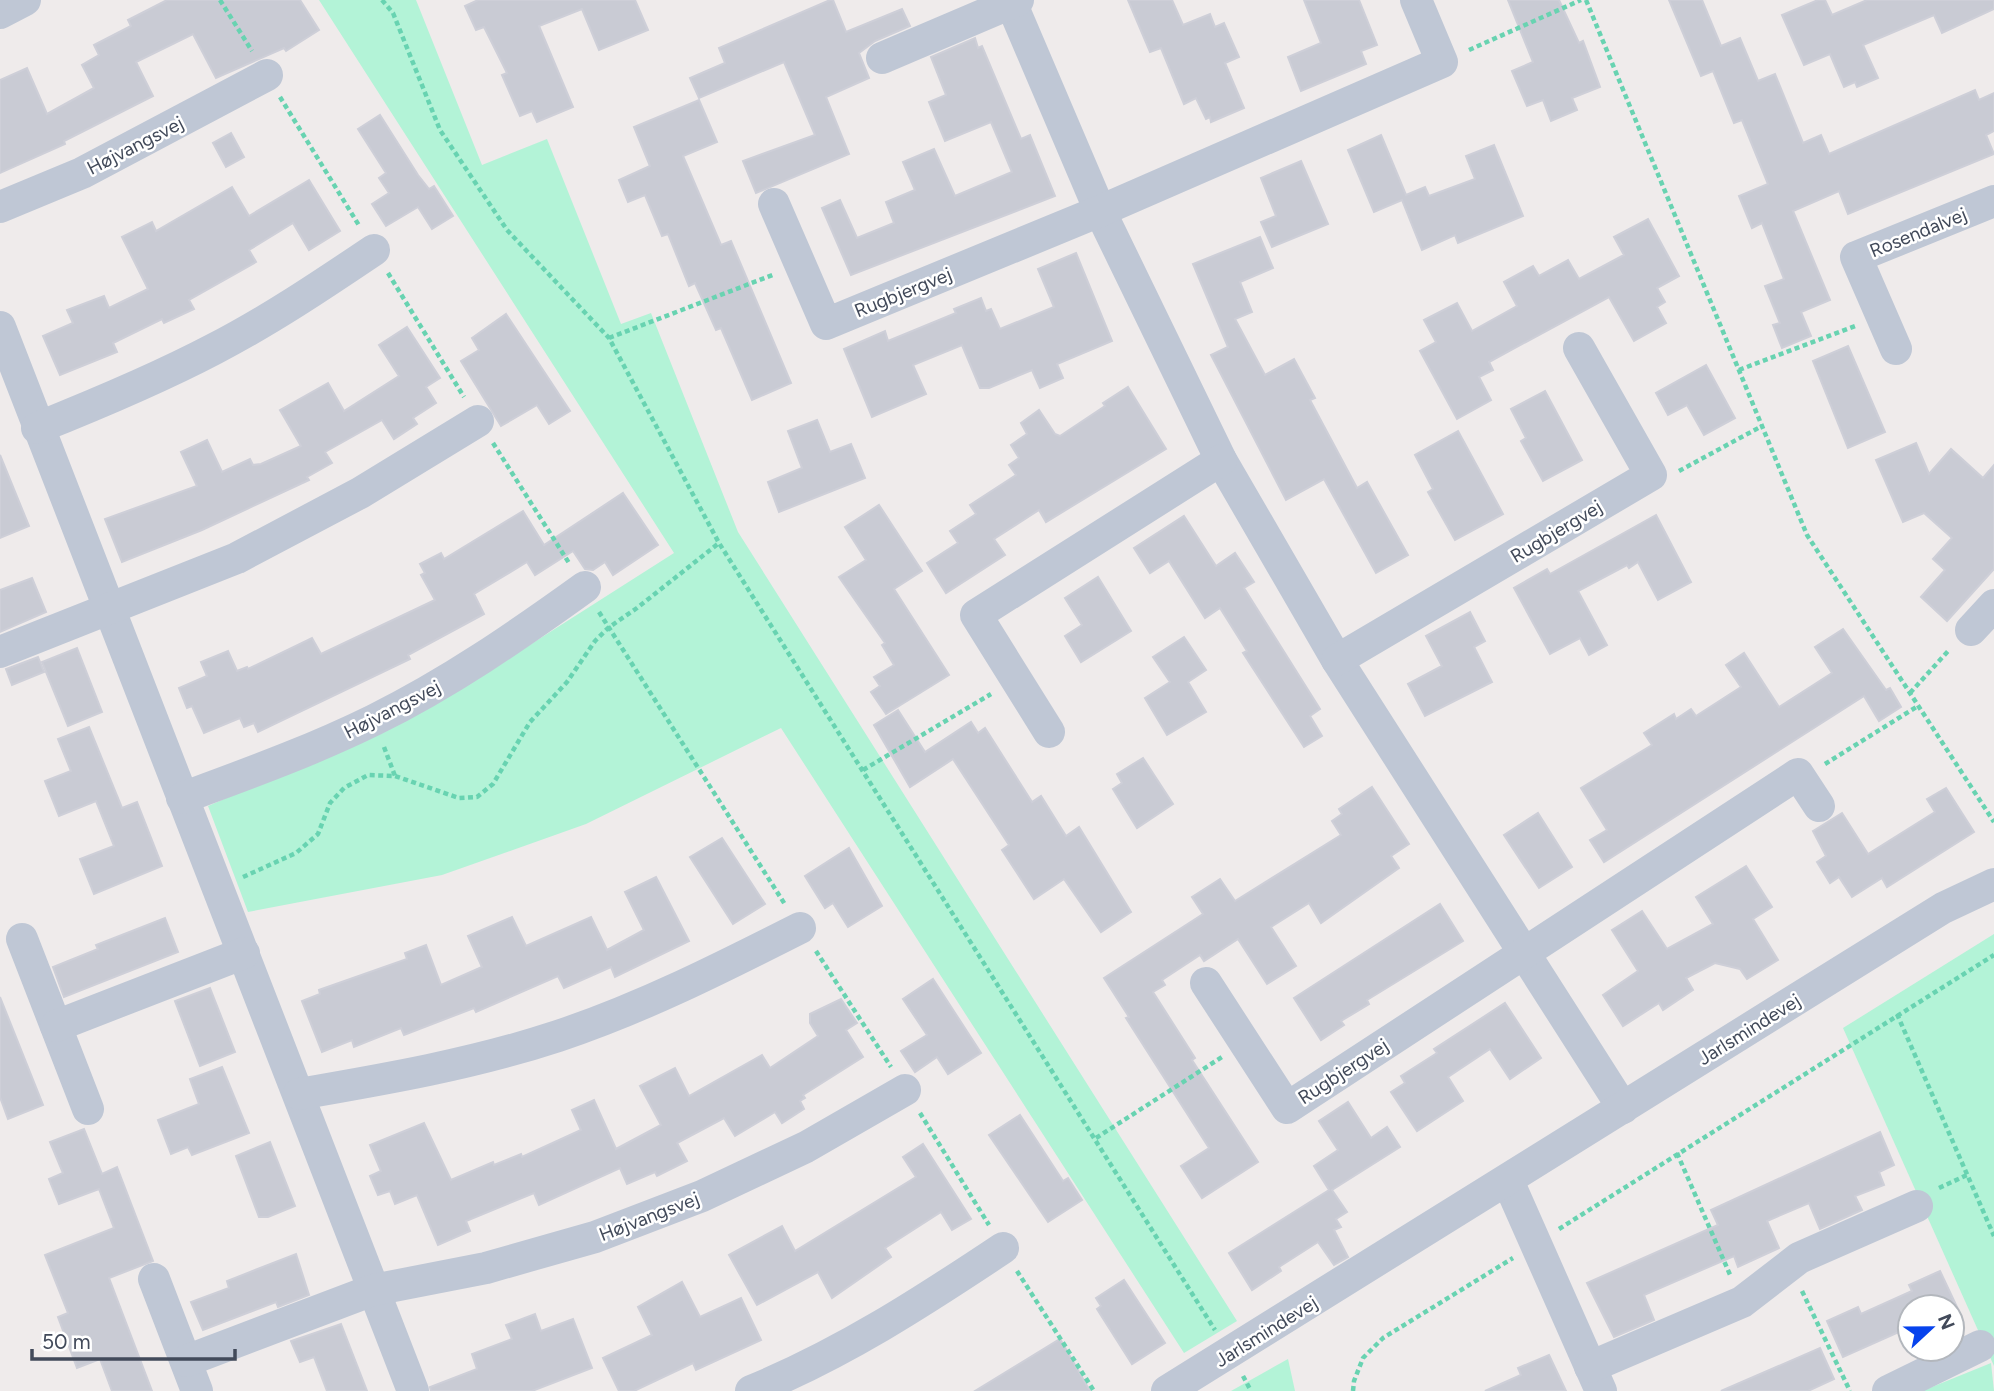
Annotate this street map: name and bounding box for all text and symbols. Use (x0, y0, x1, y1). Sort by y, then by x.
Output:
street label: Højvangsvej (83, 111, 187, 180)
street label: Rosendalvej (1866, 203, 1970, 262)
street label: Rugbjergvej (851, 263, 955, 322)
street label: Rugbjergvej (1506, 495, 1606, 568)
street label: Højvangsvej (340, 675, 444, 744)
street label: Jarlsmindevej (1694, 989, 1805, 1070)
street label: Rugbjergvej (1294, 1034, 1393, 1109)
street label: Højvangsvej (596, 1187, 703, 1246)
street label: Jarlsmindevej (1211, 1291, 1322, 1372)
north arrow (1896, 1293, 1966, 1363)
text: N (1933, 1311, 1960, 1333)
scale bar (32, 1318, 234, 1362)
text: 50 m (42, 1329, 91, 1354)

